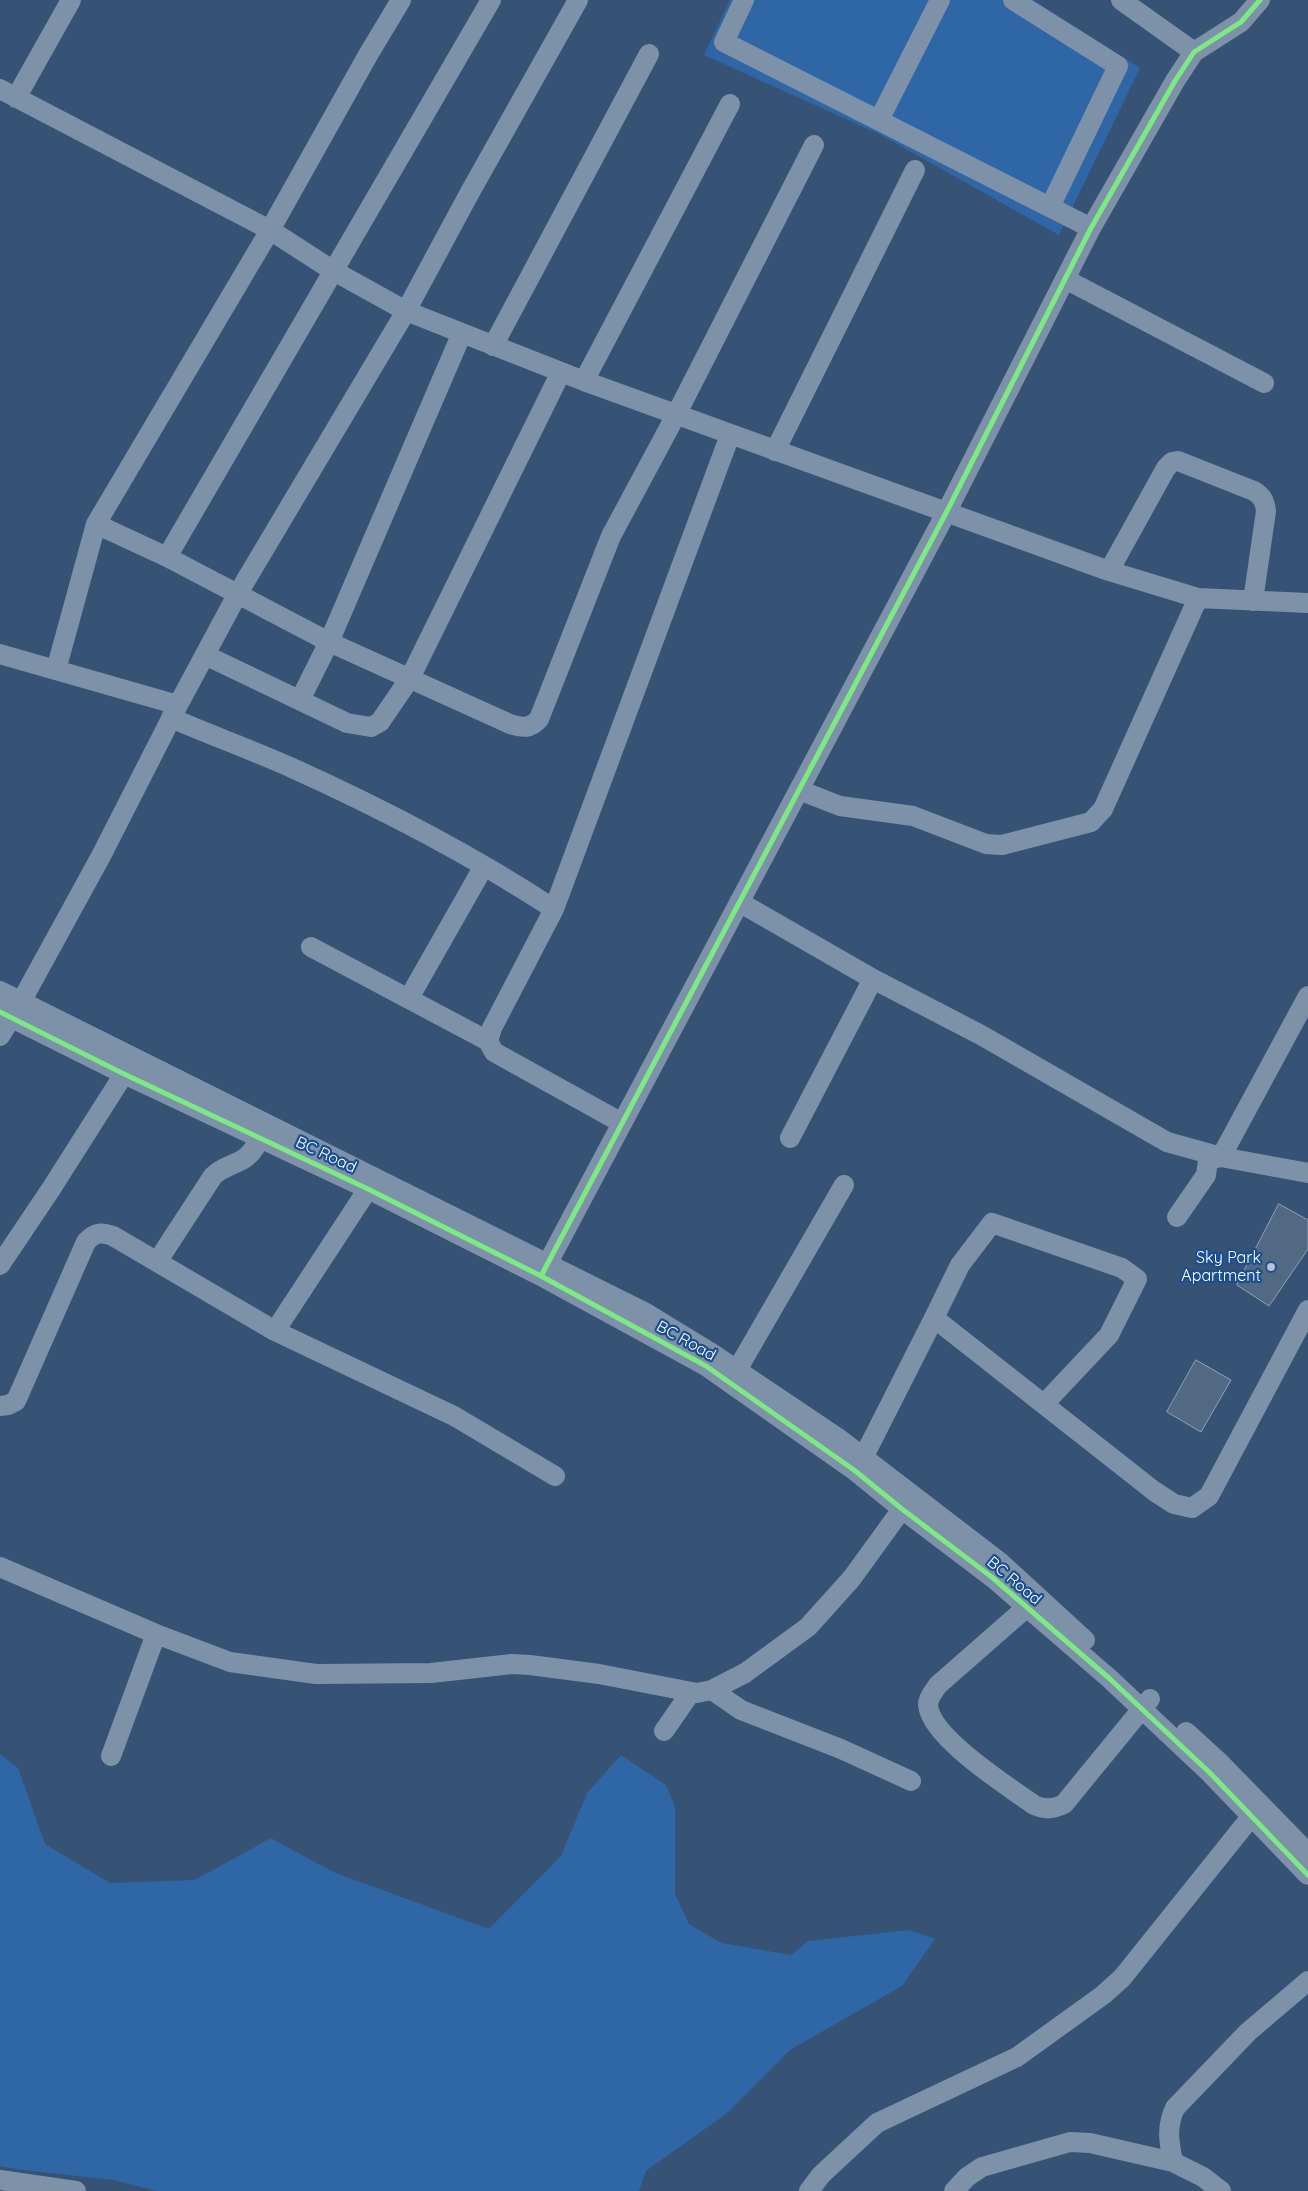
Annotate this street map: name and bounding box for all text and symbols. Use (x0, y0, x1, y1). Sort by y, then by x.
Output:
street label: BC Road (293, 1133, 359, 1177)
place label: Sky Park Apartment (1181, 1248, 1261, 1286)
marker: Sky Park Apartment (1265, 1261, 1277, 1273)
street label: BC Road (653, 1317, 719, 1365)
street label: BC Road (983, 1553, 1045, 1609)

